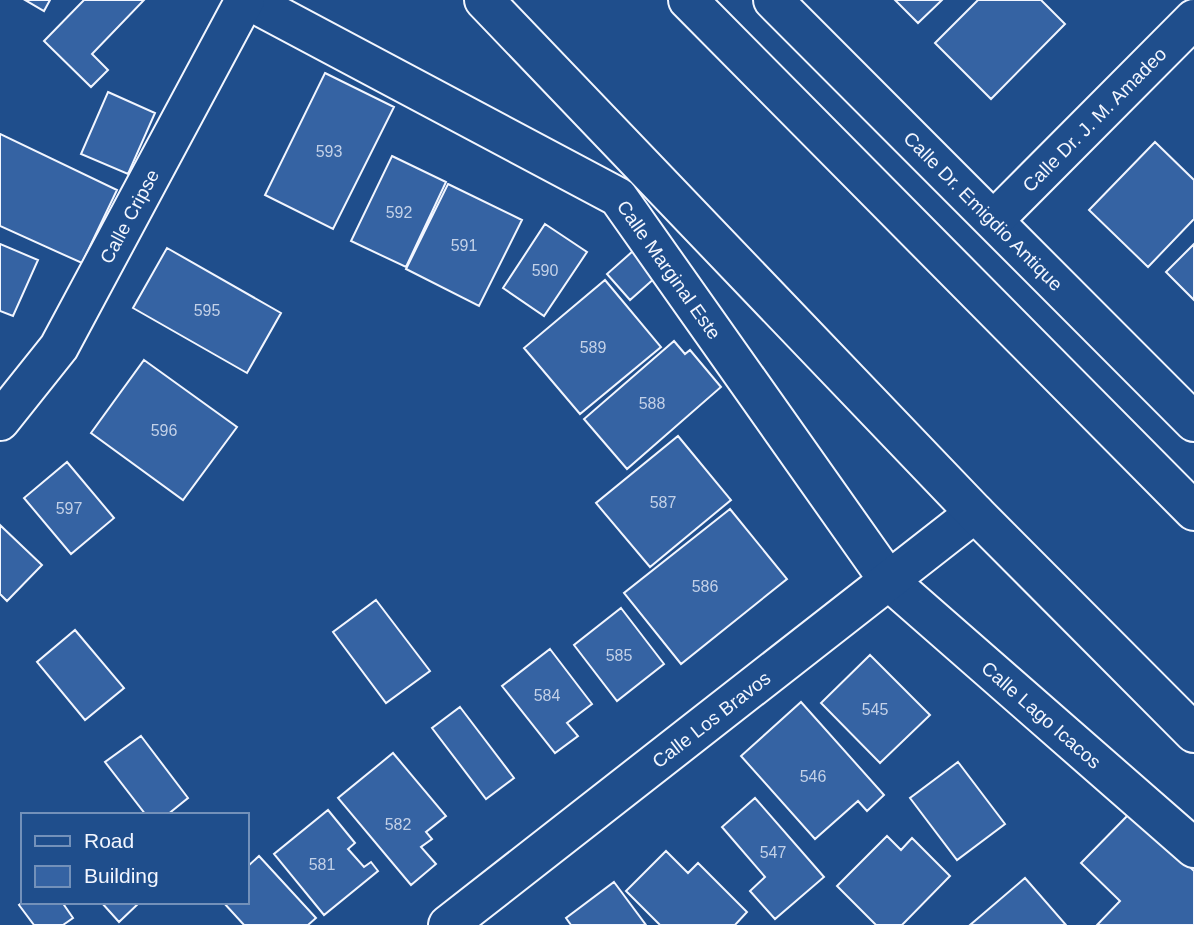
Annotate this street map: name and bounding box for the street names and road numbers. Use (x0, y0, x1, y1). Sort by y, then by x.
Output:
street label: Calle Dr. J. M. Amadeo (1018, 43, 1171, 196)
street label: Calle Dr. Emigdio Antique (900, 128, 1067, 295)
street label: Calle Cripse (96, 166, 163, 267)
street label: Calle Marginal Este (613, 196, 725, 343)
street label: Calle Lago Icacos (977, 657, 1105, 773)
street label: Calle Los Bravos (648, 667, 775, 772)

